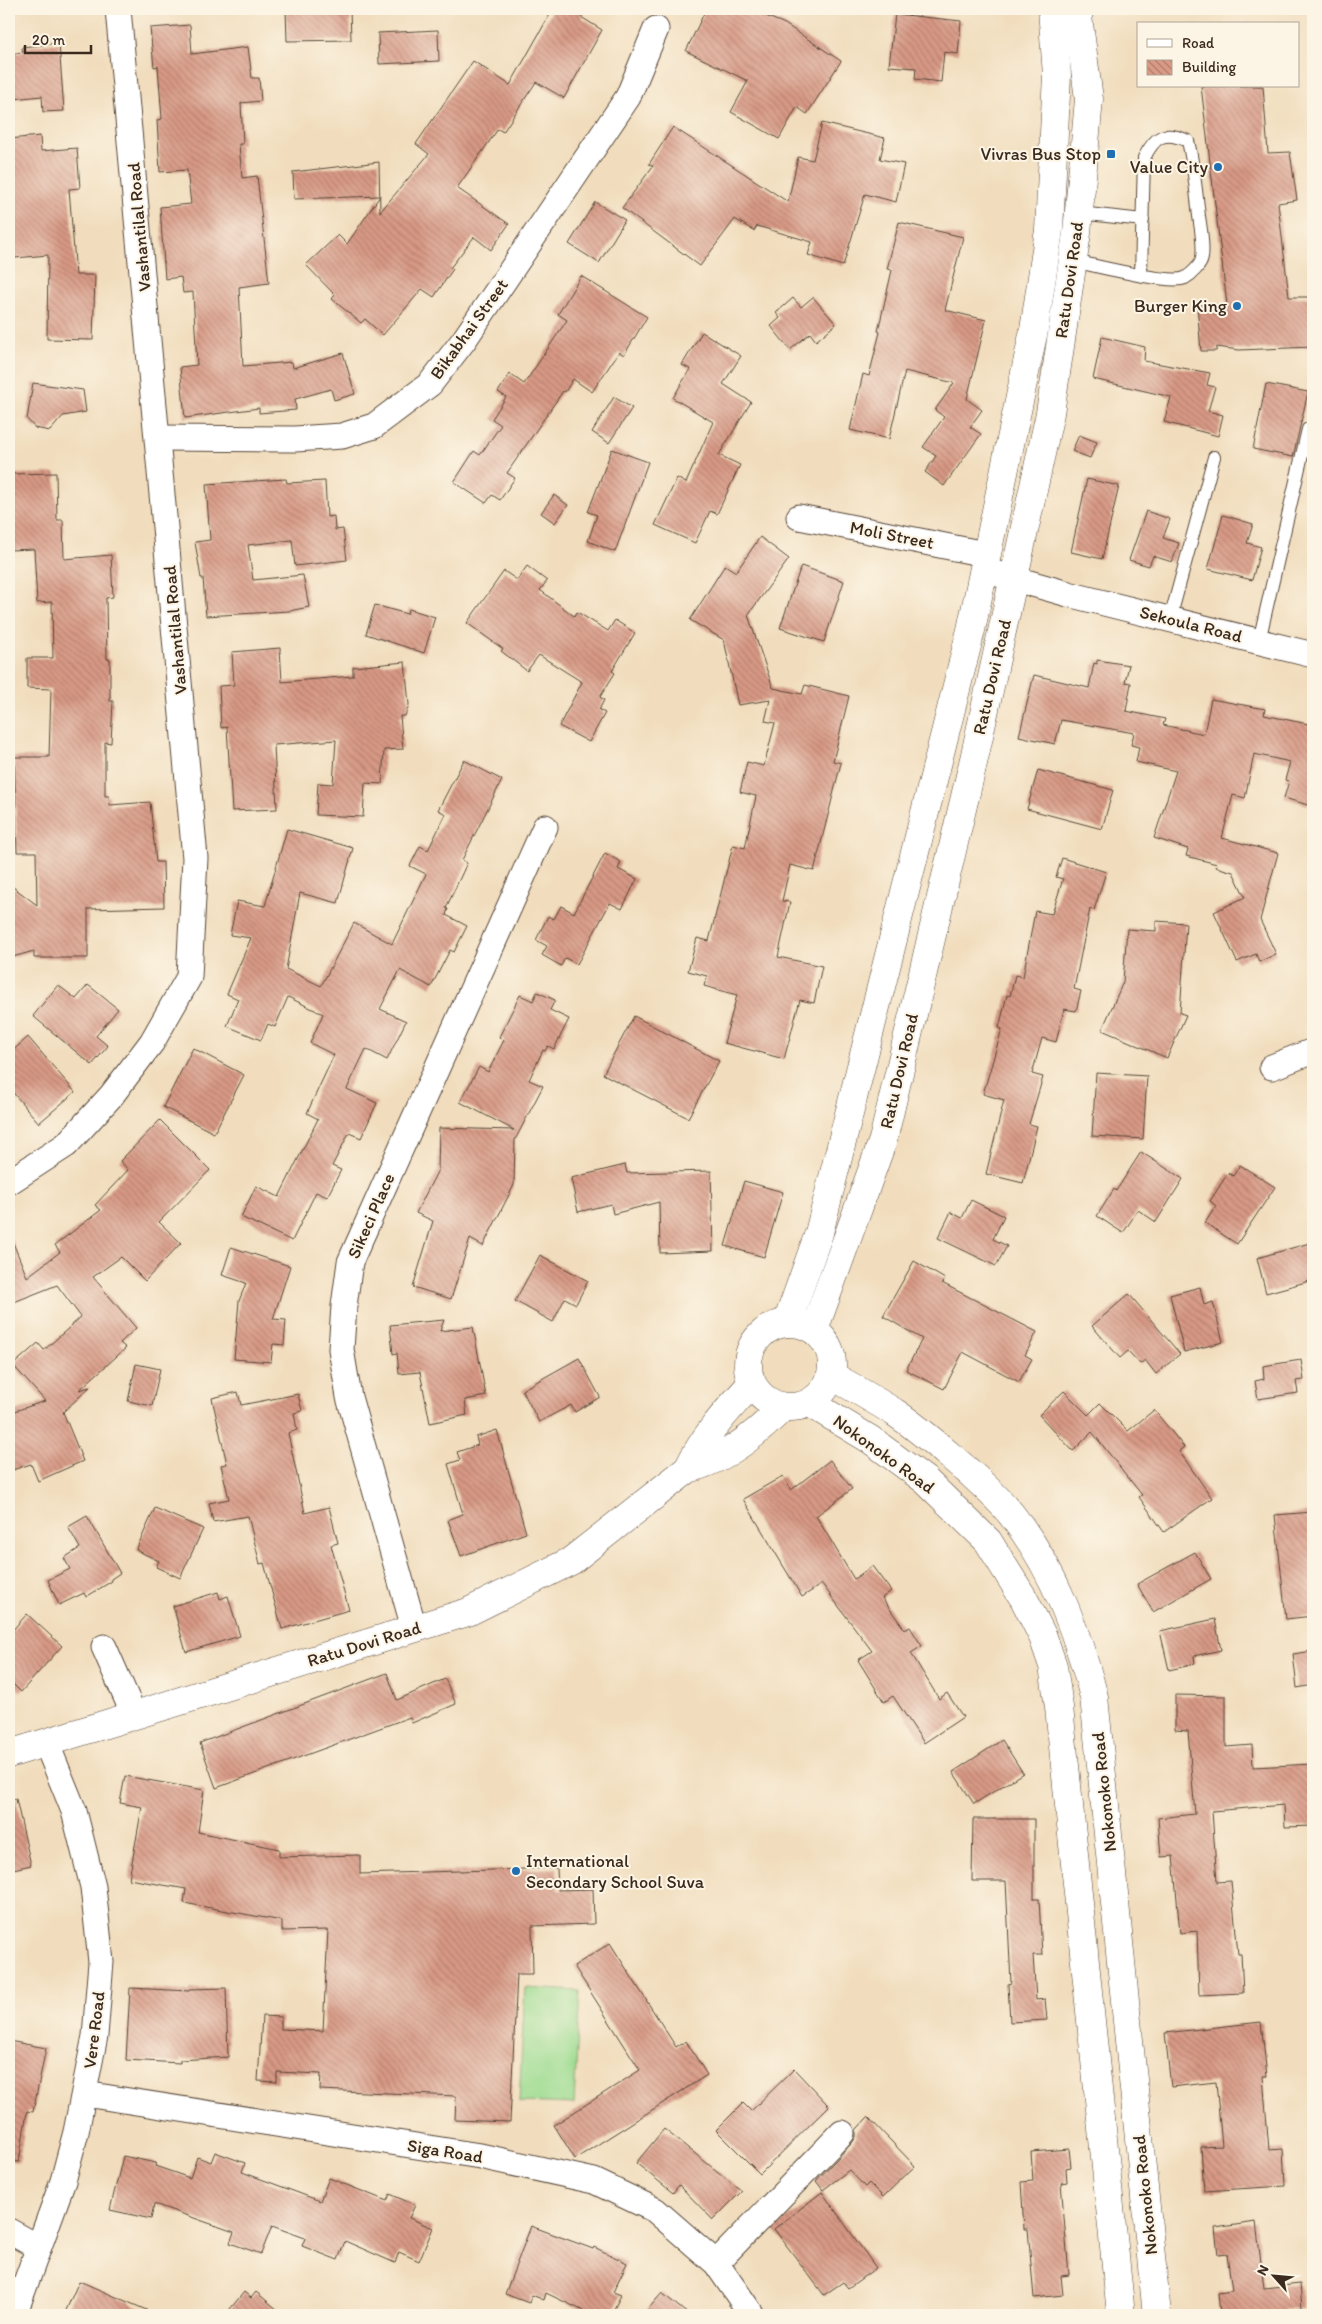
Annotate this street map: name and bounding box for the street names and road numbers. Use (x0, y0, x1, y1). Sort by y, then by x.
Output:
street label: Vashantilal Road (122, 161, 156, 293)
street label: Ratu Dovi Road (1050, 220, 1088, 340)
street label: Bikabhai Street (425, 274, 513, 384)
street label: Moli Street (848, 516, 936, 554)
street label: Vashantilal Road (158, 564, 192, 696)
street label: Sekoula Road (1137, 601, 1245, 647)
street label: Ratu Dovi Road (968, 617, 1016, 737)
street label: Ratu Dovi Road (875, 1011, 923, 1131)
street label: Sikeci Place (342, 1170, 400, 1262)
street label: Nokonoko Road (829, 1410, 939, 1498)
street label: Ratu Dovi Road (305, 1616, 424, 1672)
street label: Nokonoko Road (1087, 1731, 1121, 1853)
street label: Vere Road (78, 1990, 110, 2070)
street label: Siga Road (406, 2134, 485, 2168)
street label: Nokonoko Road (1128, 2134, 1162, 2256)

